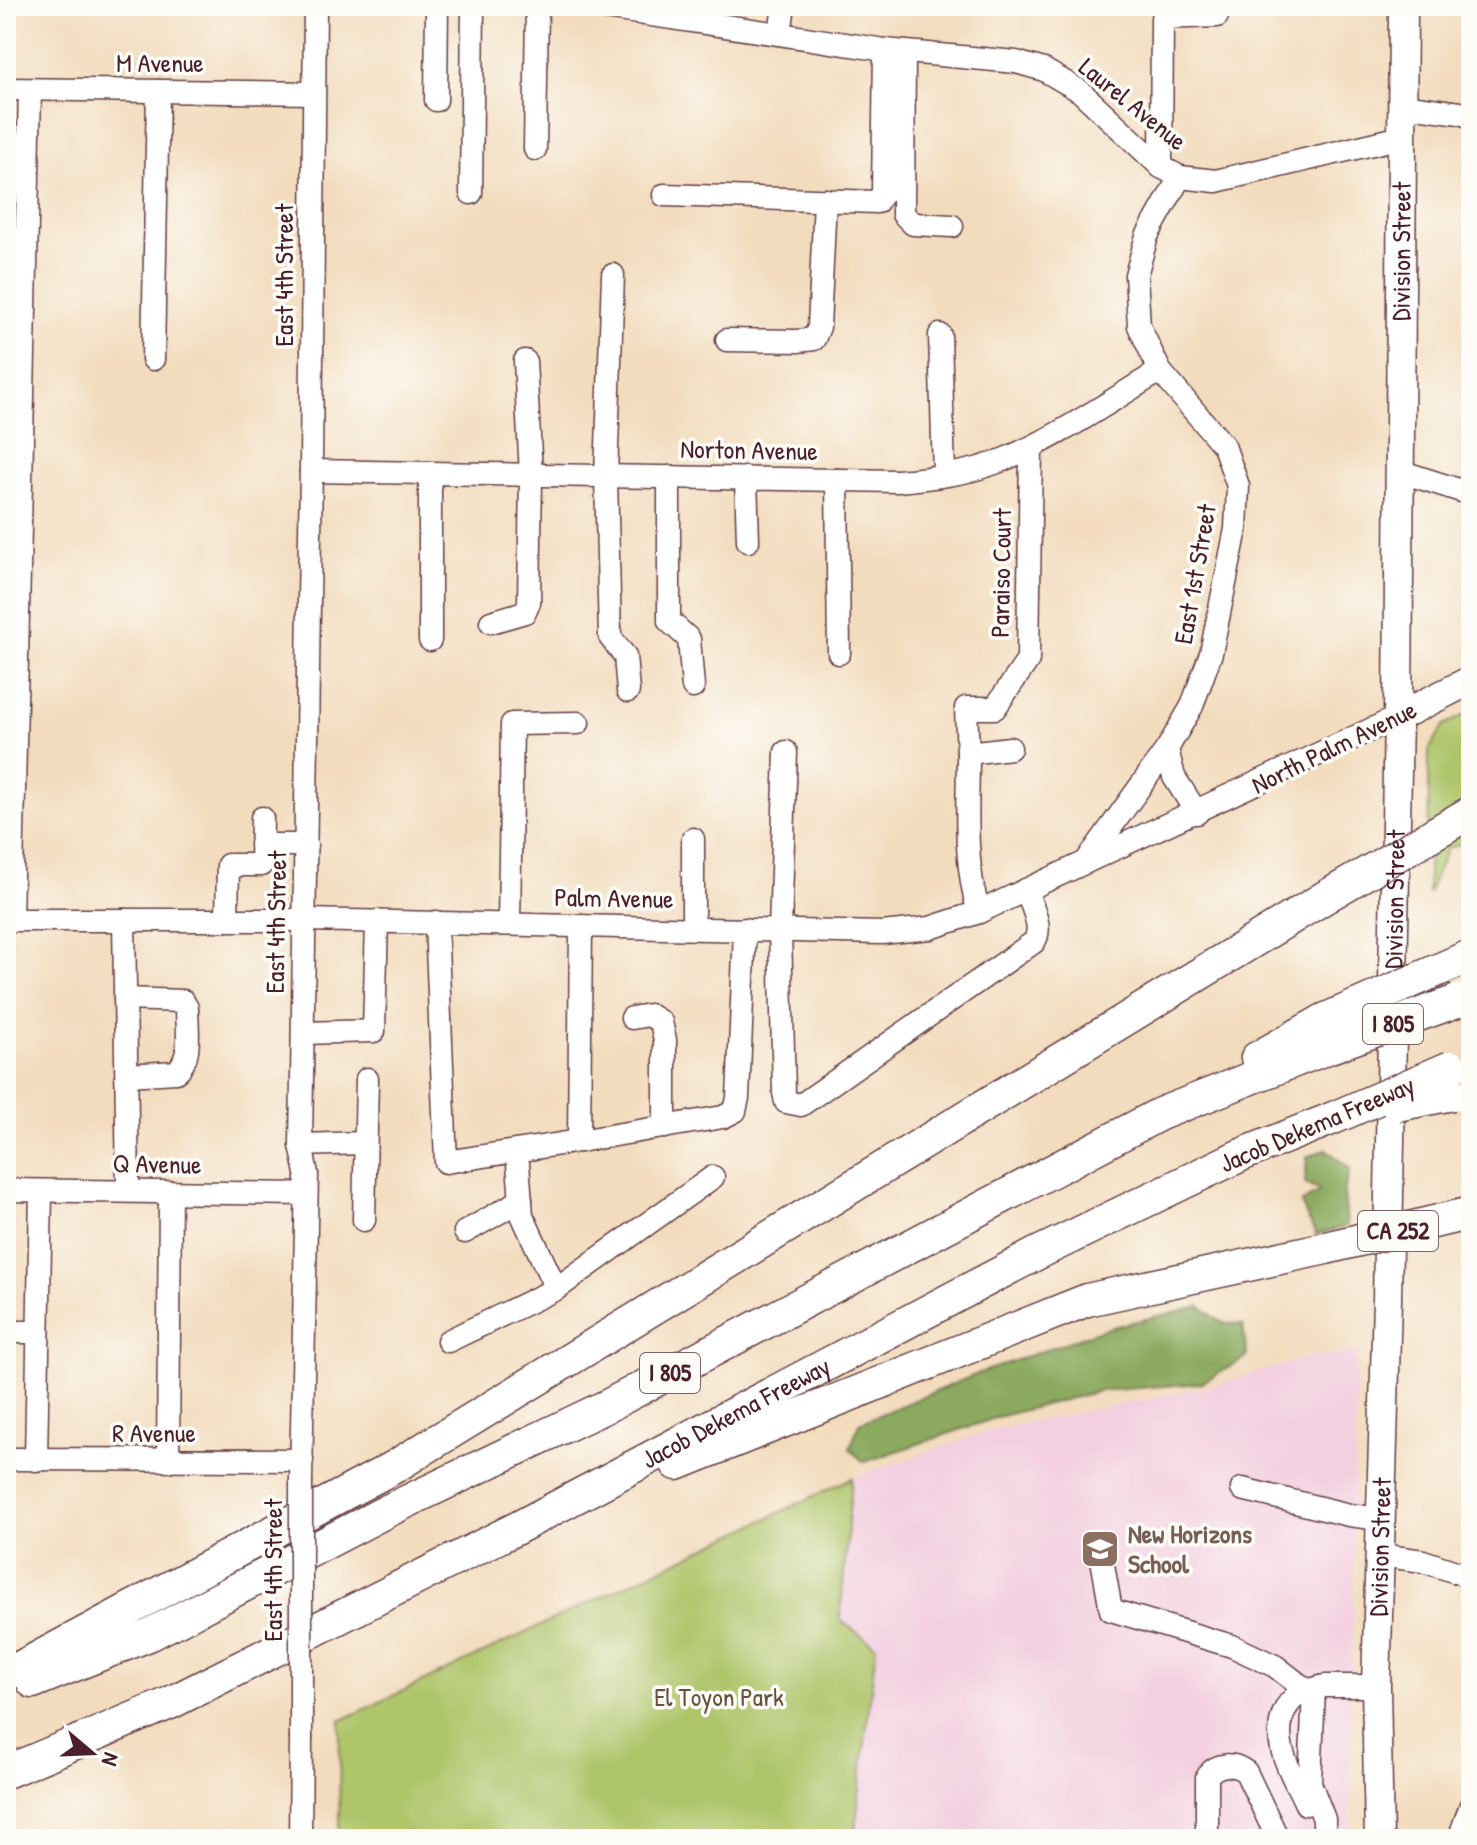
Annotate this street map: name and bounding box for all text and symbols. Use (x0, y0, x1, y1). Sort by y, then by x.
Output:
street label: M Avenue (116, 45, 204, 80)
street label: Laurel Avenue (1072, 49, 1195, 158)
street label: Division Street (1383, 181, 1419, 321)
street label: East 4th Street (266, 203, 301, 346)
street label: Norton Avenue (680, 431, 818, 468)
street label: East 1st Street (1165, 500, 1224, 647)
street label: Paraiso Court (982, 507, 1019, 638)
street label: North Palm Avenue (1245, 692, 1422, 802)
street label: Division Street (1375, 828, 1413, 969)
street label: East 4th Street (257, 849, 294, 994)
street label: Palm Avenue (554, 879, 674, 916)
road number: I 805 (1363, 1004, 1423, 1044)
street label: Jacob Dekema Freeway (1214, 1067, 1420, 1180)
street label: Q Avenue (112, 1145, 202, 1182)
road number: CA 252 (1358, 1211, 1438, 1251)
street label: Jacob Dekema Freeway (635, 1348, 836, 1476)
road number: I 805 (640, 1353, 700, 1393)
street label: R Avenue (112, 1415, 196, 1450)
street label: Division Street (1360, 1476, 1399, 1617)
street label: East 4th Street (255, 1498, 290, 1641)
place label: New Horizons School (1128, 1516, 1252, 1581)
school or university icon: New Horizons School (1079, 1528, 1121, 1570)
park label: El Toyon Park (654, 1679, 784, 1714)
north arrow (52, 1713, 132, 1793)
text: N (95, 1749, 127, 1770)

